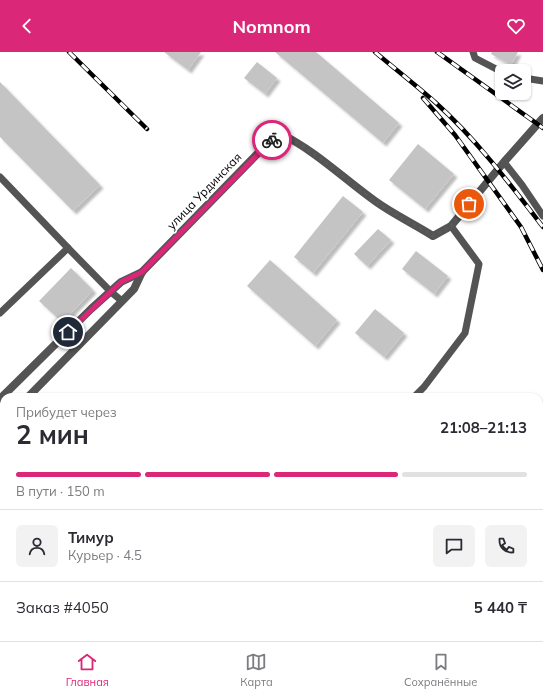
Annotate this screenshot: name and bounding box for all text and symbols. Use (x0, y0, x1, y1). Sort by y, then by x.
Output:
icon: back (16, 15, 38, 37)
text: Nomnom (232, 15, 311, 38)
icon: heart (505, 15, 527, 37)
map controls (495, 64, 531, 100)
button: layers (495, 64, 531, 100)
courier (252, 120, 292, 160)
icon: bike (261, 129, 283, 151)
street label: улица Урдинская (164, 150, 244, 232)
pin (452, 187, 486, 221)
icon: bag (458, 193, 480, 215)
pin (51, 315, 85, 349)
icon: home (57, 321, 79, 343)
text: Прибудет через (16, 404, 117, 420)
text: 2 мин (16, 418, 89, 451)
text: 21:08–21:13 (440, 418, 527, 437)
text: В пути · 150 m (16, 483, 105, 499)
button: person (16, 525, 58, 567)
button: chat (433, 525, 475, 567)
button: phone (485, 525, 527, 567)
text: Тимур (68, 528, 114, 547)
text: Курьер · 4.5 (68, 547, 142, 563)
text: Заказ #4050 (16, 598, 109, 617)
text: 5 440 ₸ (474, 598, 527, 617)
tab: Главная (66, 651, 109, 689)
tab: Карта (240, 651, 273, 689)
tab: Сохранённые (404, 651, 477, 689)

